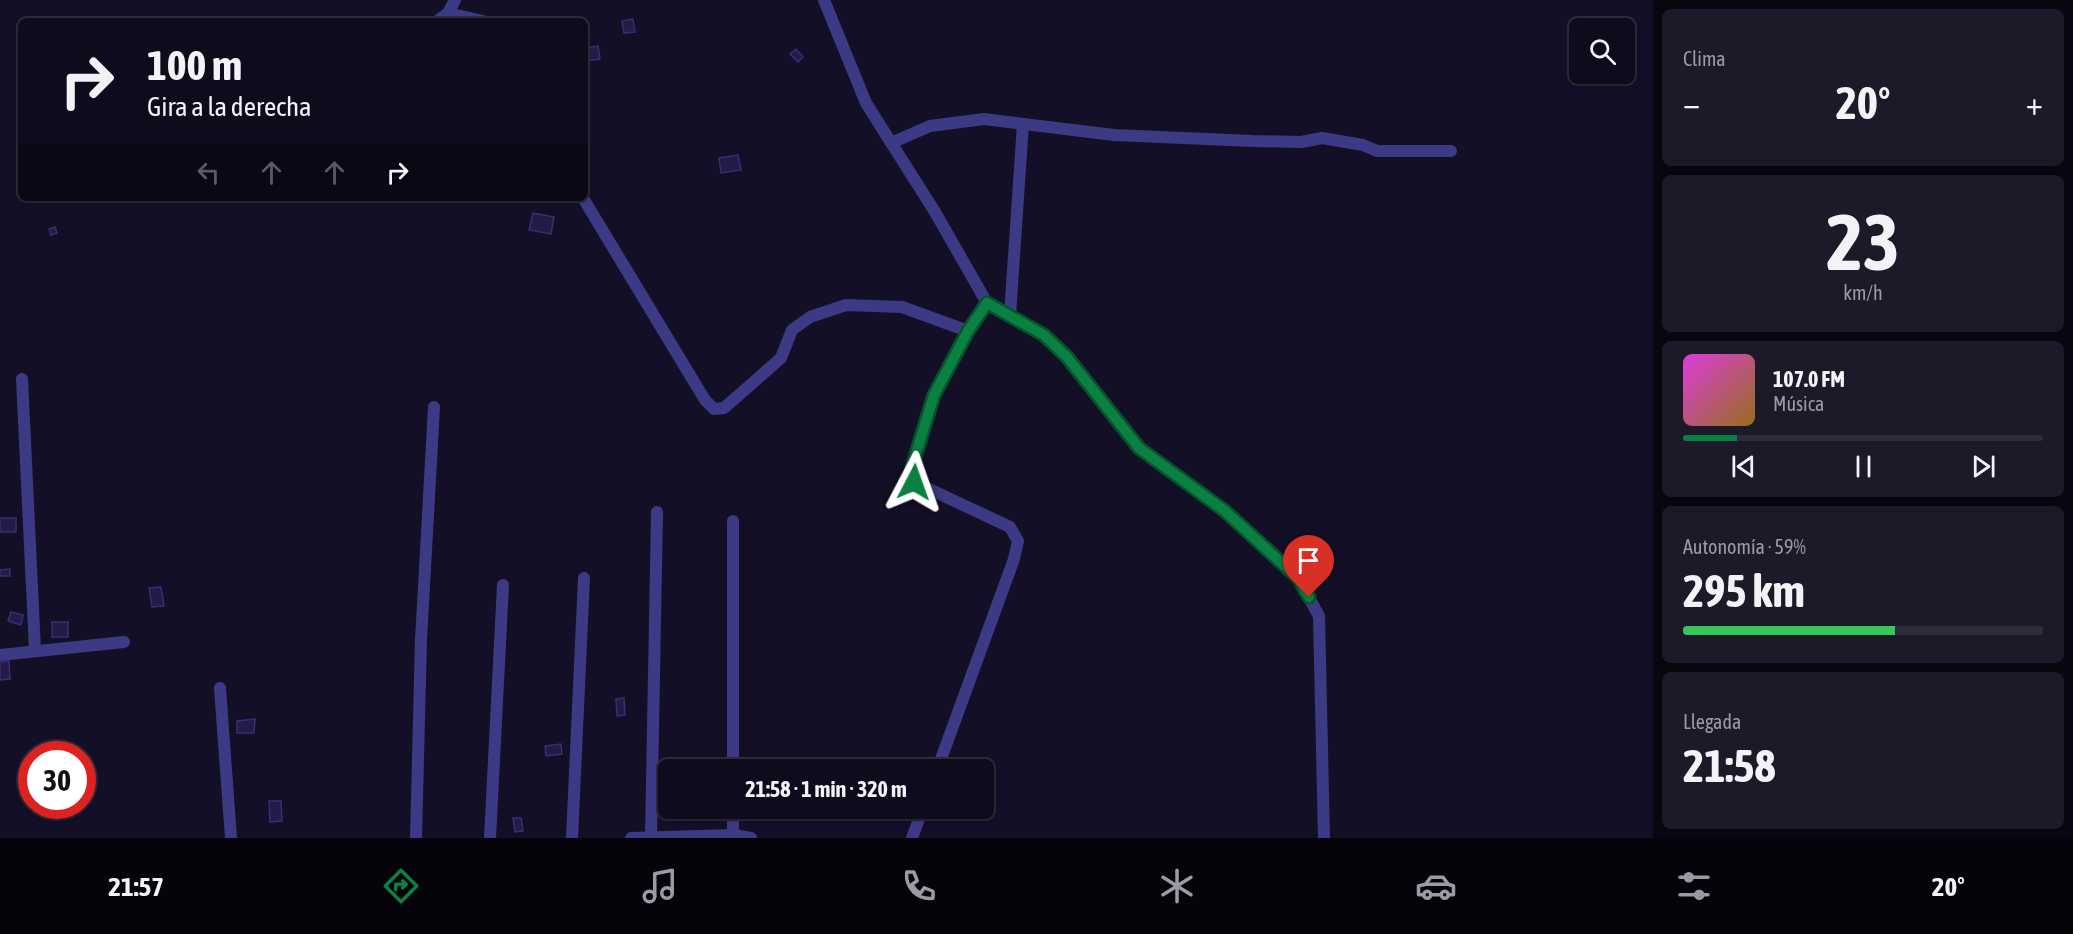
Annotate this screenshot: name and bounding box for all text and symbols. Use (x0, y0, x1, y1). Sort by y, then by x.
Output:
map controls (1569, 18, 1635, 84)
button: search (1569, 18, 1635, 84)
text: 100 m (147, 41, 242, 89)
icon: right (48, 42, 126, 120)
text: Clima (1683, 47, 1726, 70)
text: 20° (1836, 77, 1890, 129)
text: − (1683, 84, 1700, 122)
text: + (2026, 84, 2043, 122)
text: Gira a la derecha (147, 91, 312, 122)
icon: left (192, 156, 225, 189)
icon: ahead (255, 156, 288, 189)
icon: ahead (318, 156, 351, 189)
icon: right (381, 156, 414, 189)
text: 23 (1826, 197, 1900, 287)
text: km/h (1843, 281, 1883, 304)
text: 107.0 FM (1773, 366, 1845, 392)
text: Música (1773, 392, 1824, 415)
position arrow (882, 450, 946, 514)
icon: previous (1727, 450, 1760, 483)
icon: pause (1847, 450, 1880, 483)
icon: next (1967, 450, 2000, 483)
pin (1283, 535, 1334, 597)
text: Autonomía · 59% (1683, 535, 1806, 558)
icon: arrive (1292, 544, 1325, 577)
text: 295 km (1683, 565, 1805, 617)
text: Llegada (1683, 710, 1741, 733)
text: 21:58 (1683, 740, 1776, 792)
speed limit sign: 30 (18, 741, 96, 819)
text: 21:58 · 1 min · 320 m (745, 776, 907, 802)
icon: directions (380, 865, 422, 907)
icon: music (639, 865, 681, 907)
icon: phone (898, 865, 940, 907)
icon: climate (1156, 865, 1198, 907)
icon: car (1415, 865, 1457, 907)
icon: filters (1673, 865, 1715, 907)
text: 21:57 (108, 871, 164, 902)
text: 20° (1932, 871, 1965, 902)

